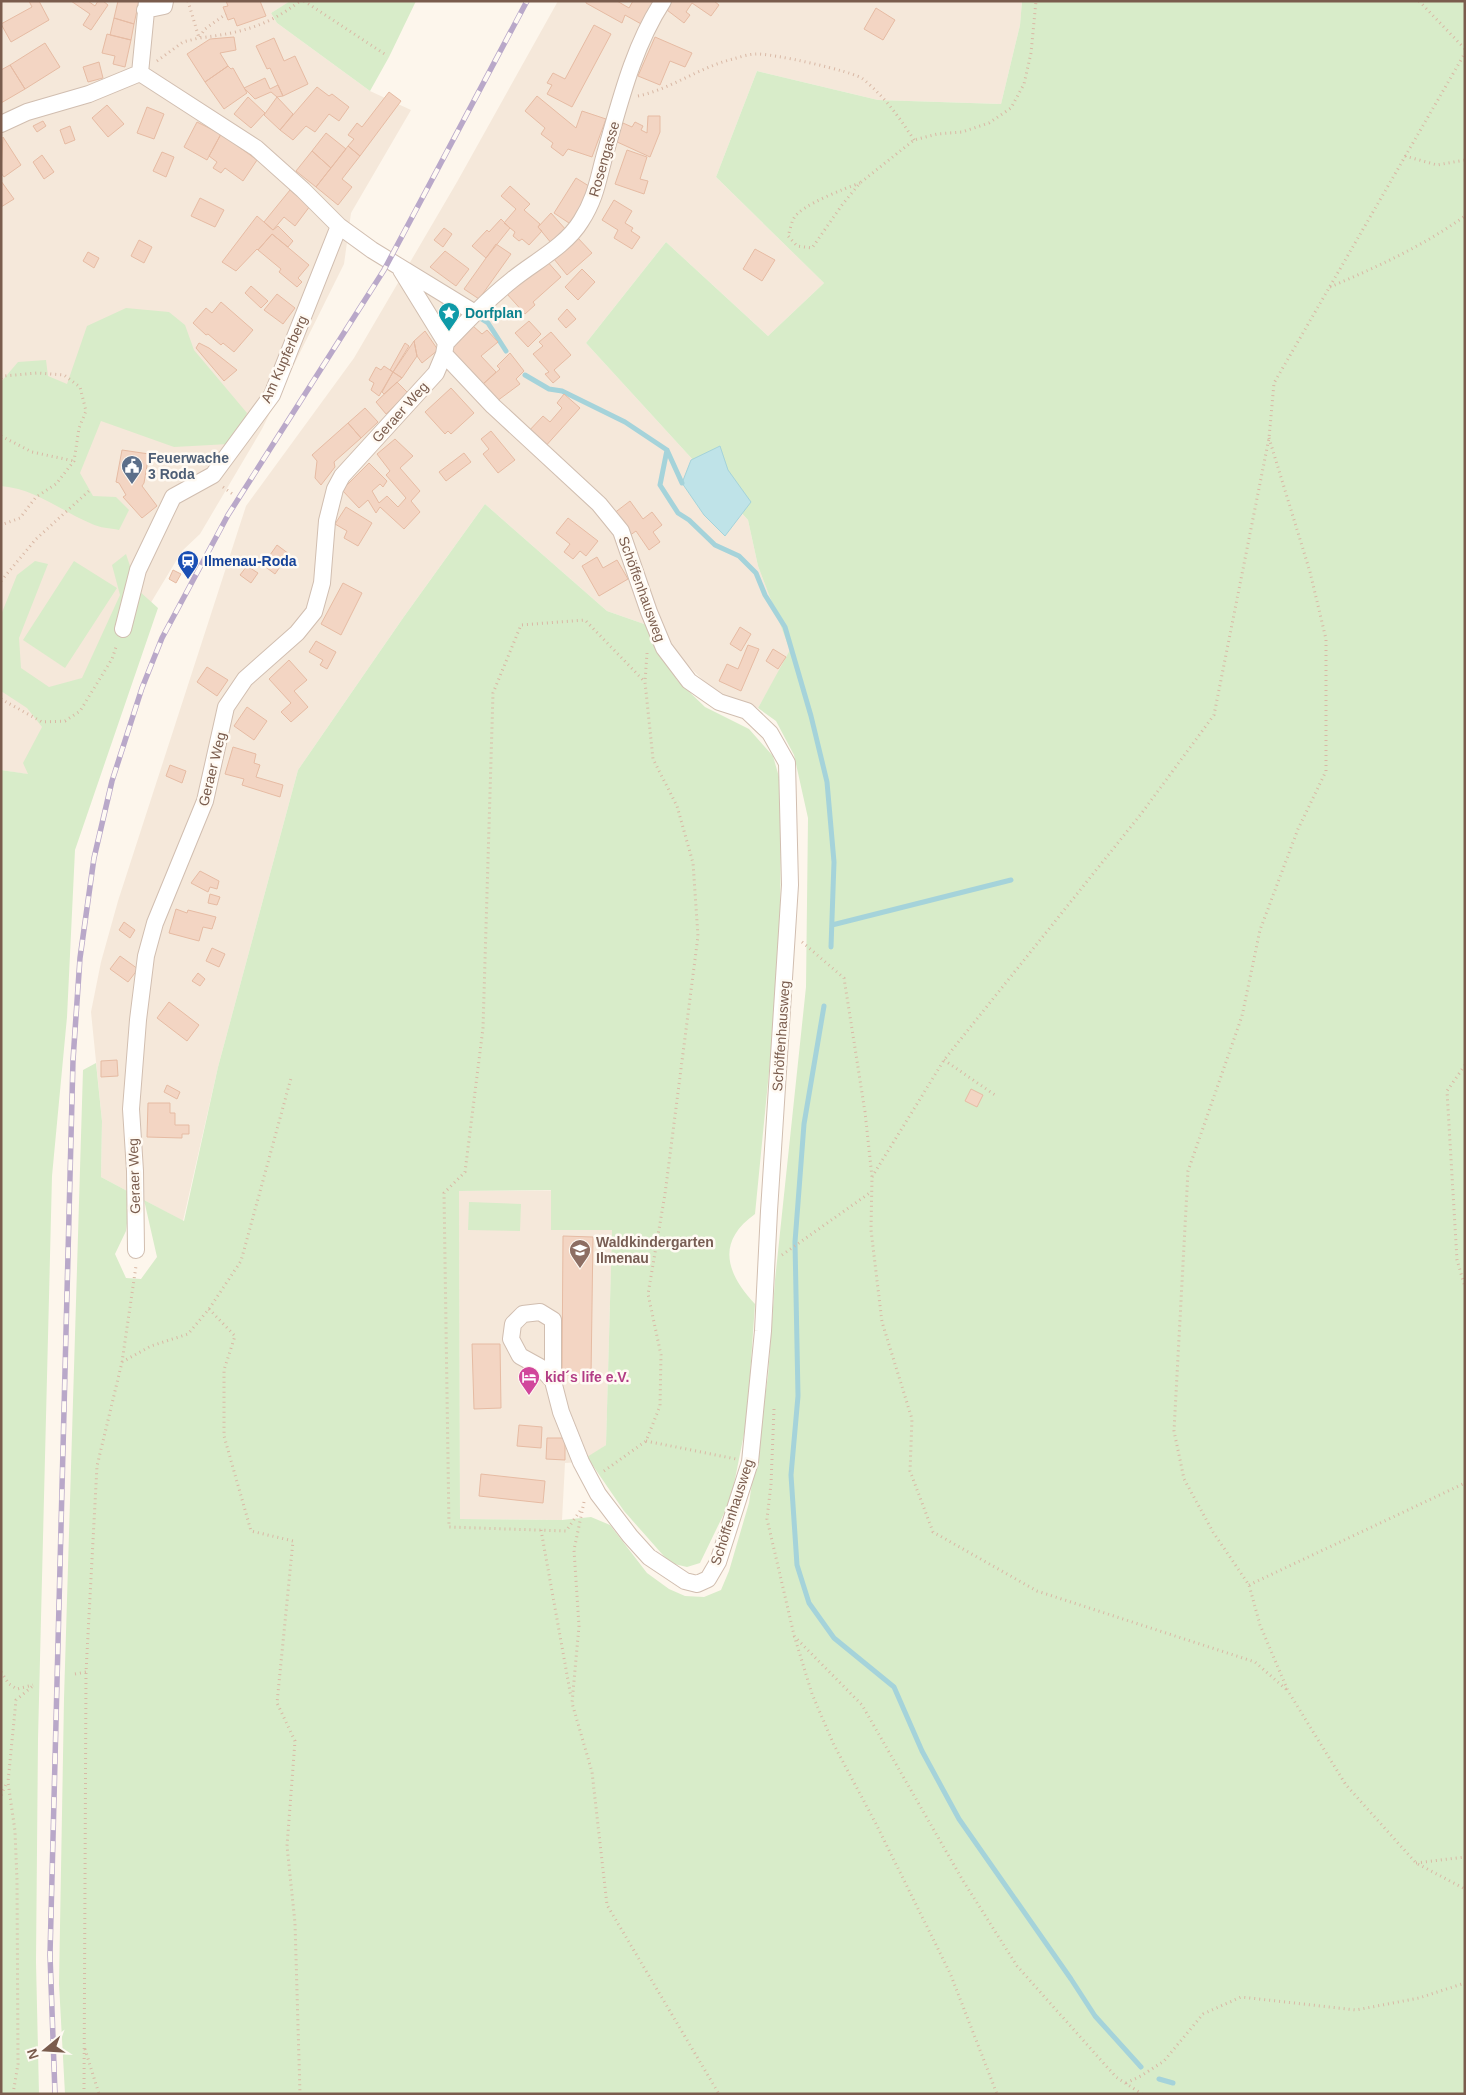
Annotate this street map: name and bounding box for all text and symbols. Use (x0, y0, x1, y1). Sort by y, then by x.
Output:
street label: Rosengasse (586, 119, 622, 199)
place icon: Dorfplan (437, 301, 461, 332)
place label: Dorfplan (465, 305, 523, 321)
street label: Am Kupferberg (258, 313, 310, 405)
street label: Geraer Weg (369, 378, 431, 446)
place label: Feuerwache 3 Roda (148, 450, 229, 482)
public building icon: Feuerwache 3 Roda (120, 454, 144, 485)
street label: Schöffenhausweg (615, 534, 669, 644)
station icon: Ilmenau-Roda (176, 549, 200, 580)
place label: Ilmenau-Roda (204, 553, 297, 569)
street label: Geraer Weg (195, 730, 229, 808)
street label: Schöffenhausweg (769, 980, 793, 1092)
street label: Geraer Weg (125, 1138, 143, 1214)
place label: Waldkindergarten Ilmenau (596, 1234, 714, 1266)
school or university icon: Waldkindergarten Ilmenau (568, 1238, 592, 1269)
hotel icon: kid´s life e.V. (517, 1365, 541, 1396)
place label: kid´s life e.V. (545, 1369, 629, 1385)
street label: Schöffenhausweg (707, 1457, 757, 1567)
north arrow (20, 2025, 70, 2075)
text: N (23, 2047, 42, 2061)

